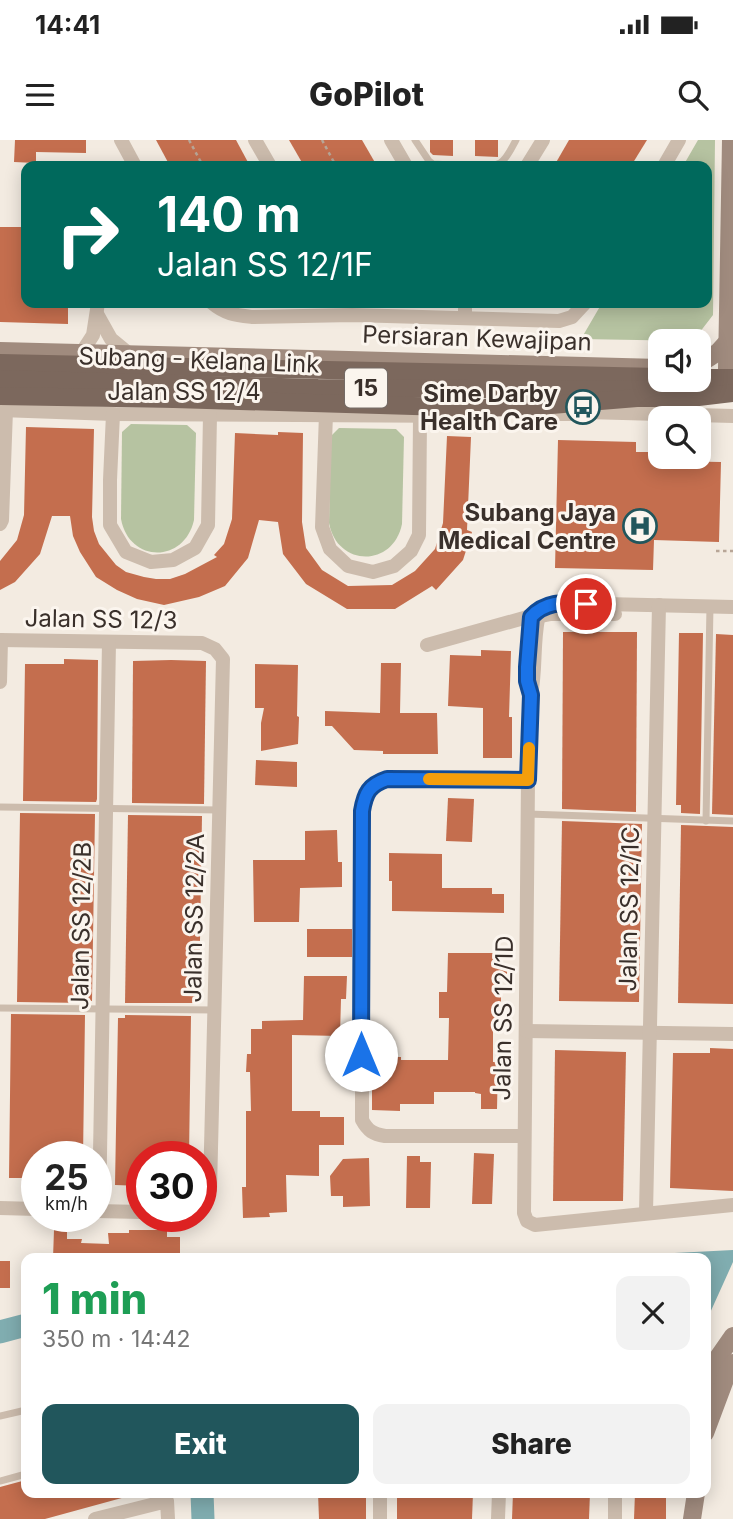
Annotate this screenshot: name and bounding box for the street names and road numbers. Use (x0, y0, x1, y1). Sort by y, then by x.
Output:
street label: Persiaran Kewajipan (362, 320, 592, 356)
street label: Subang - Kelana Link (78, 341, 320, 379)
road number: 15 (345, 369, 387, 408)
street label: Jalan SS 12/4 (107, 377, 261, 406)
street label: Jalan SS 12/3 (24, 603, 178, 635)
street label: Jalan SS 12/1C (613, 826, 645, 992)
street label: Jalan SS 12/2A (178, 833, 210, 1003)
street label: Jalan SS 12/2B (65, 842, 97, 1010)
street label: Jalan SS 12/1D (487, 935, 519, 1101)

